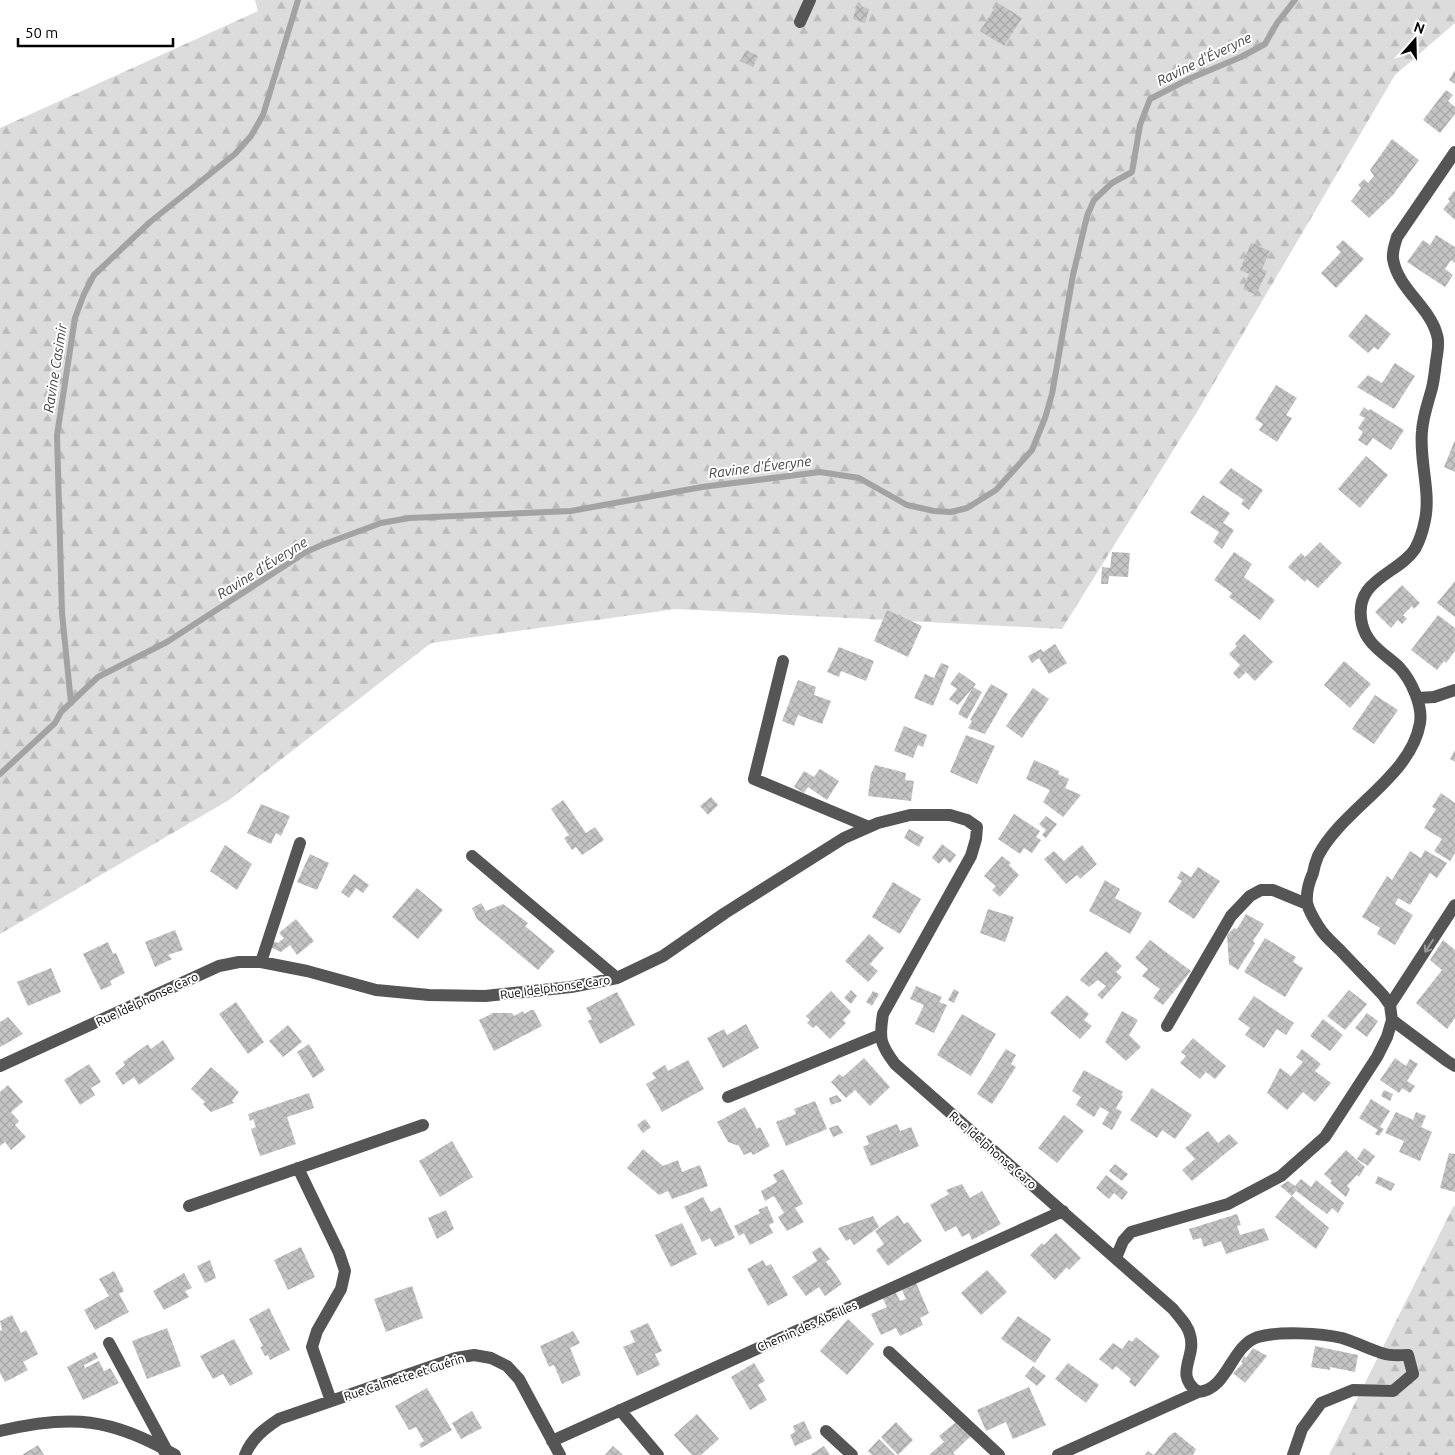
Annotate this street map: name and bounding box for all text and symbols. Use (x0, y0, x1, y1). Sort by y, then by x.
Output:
scale bar (18, 15, 172, 47)
north arrow (1390, 15, 1440, 65)
text: N (1412, 18, 1427, 37)
text: 50 m (25, 24, 58, 41)
water label: Ravine d'Éveryne (1154, 28, 1254, 89)
water label: Ravine Casimir (40, 322, 70, 414)
water label: Ravine d'Éveryne (708, 452, 812, 481)
water label: Ravine d'Éveryne (213, 533, 310, 602)
one-way arrow (1423, 939, 1434, 953)
street label: Rue Idelphonse Caro (94, 970, 200, 1028)
street label: Rue Idelphonse Caro (499, 973, 611, 1001)
street label: Rue Idelphonse Caro (947, 1109, 1039, 1191)
street label: Chemin des Abeilles (755, 1298, 859, 1354)
street label: Rue Calmette et Guérin (342, 1351, 466, 1403)

